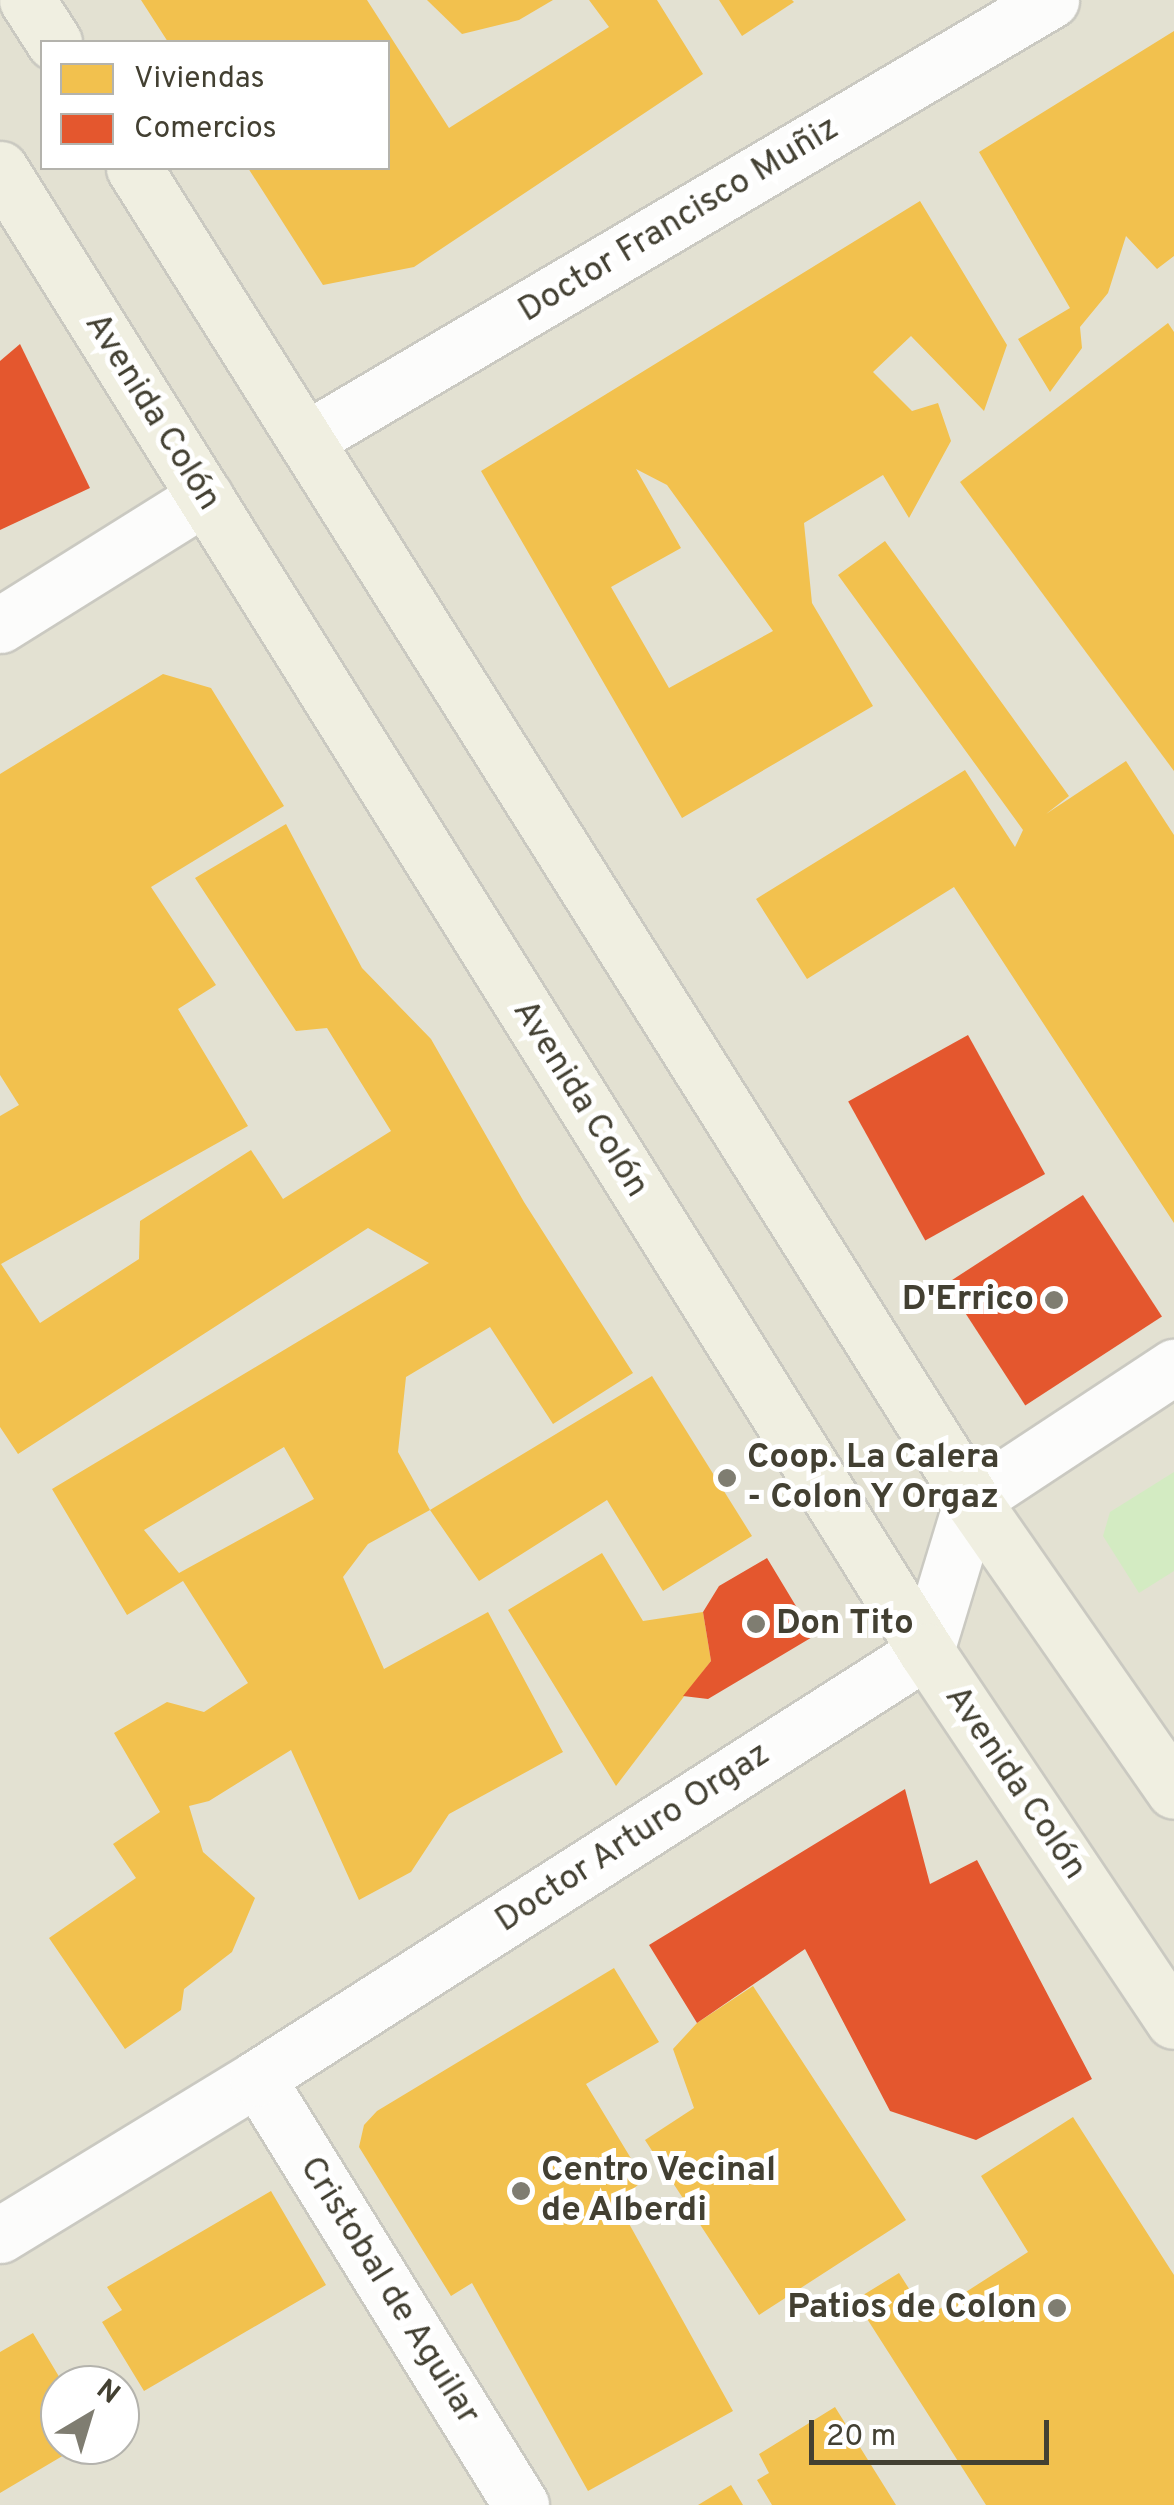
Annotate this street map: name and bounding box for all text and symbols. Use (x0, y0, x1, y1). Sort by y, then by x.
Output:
legend (40, 40, 390, 170)
text: Viviendas (134, 61, 265, 98)
street label: Doctor Francisco Muñiz (511, 108, 847, 332)
text: Comercios (134, 111, 277, 148)
street label: Avenida Colón (75, 306, 229, 518)
street label: Avenida Colón (503, 993, 657, 1205)
place label: D'Errico (902, 1279, 1034, 1321)
marker: D'Errico (1043, 1289, 1065, 1311)
place label: Coop. La Calera - Colon Y Orgaz (747, 1437, 1002, 1519)
marker: Coop. La Calera - Colon Y Orgaz (716, 1467, 738, 1489)
place label: Don Tito (776, 1603, 914, 1645)
marker: Don Tito (745, 1613, 767, 1635)
street label: Avenida Colón (935, 1678, 1095, 1888)
street label: Doctor Arturo Orgaz (487, 1733, 779, 1943)
street label: Cristobal de Aguilar (289, 2149, 489, 2433)
place label: Centro Vecinal de Alberdi (541, 2150, 778, 2232)
marker: Centro Vecinal de Alberdi (510, 2180, 532, 2202)
place label: Patios de Colon (787, 2287, 1037, 2329)
marker: Patios de Colon (1046, 2297, 1068, 2319)
north arrow (40, 2365, 140, 2465)
text: N (88, 2373, 126, 2413)
scale bar (814, 2400, 1054, 2462)
text: 20 m (826, 2419, 896, 2456)

